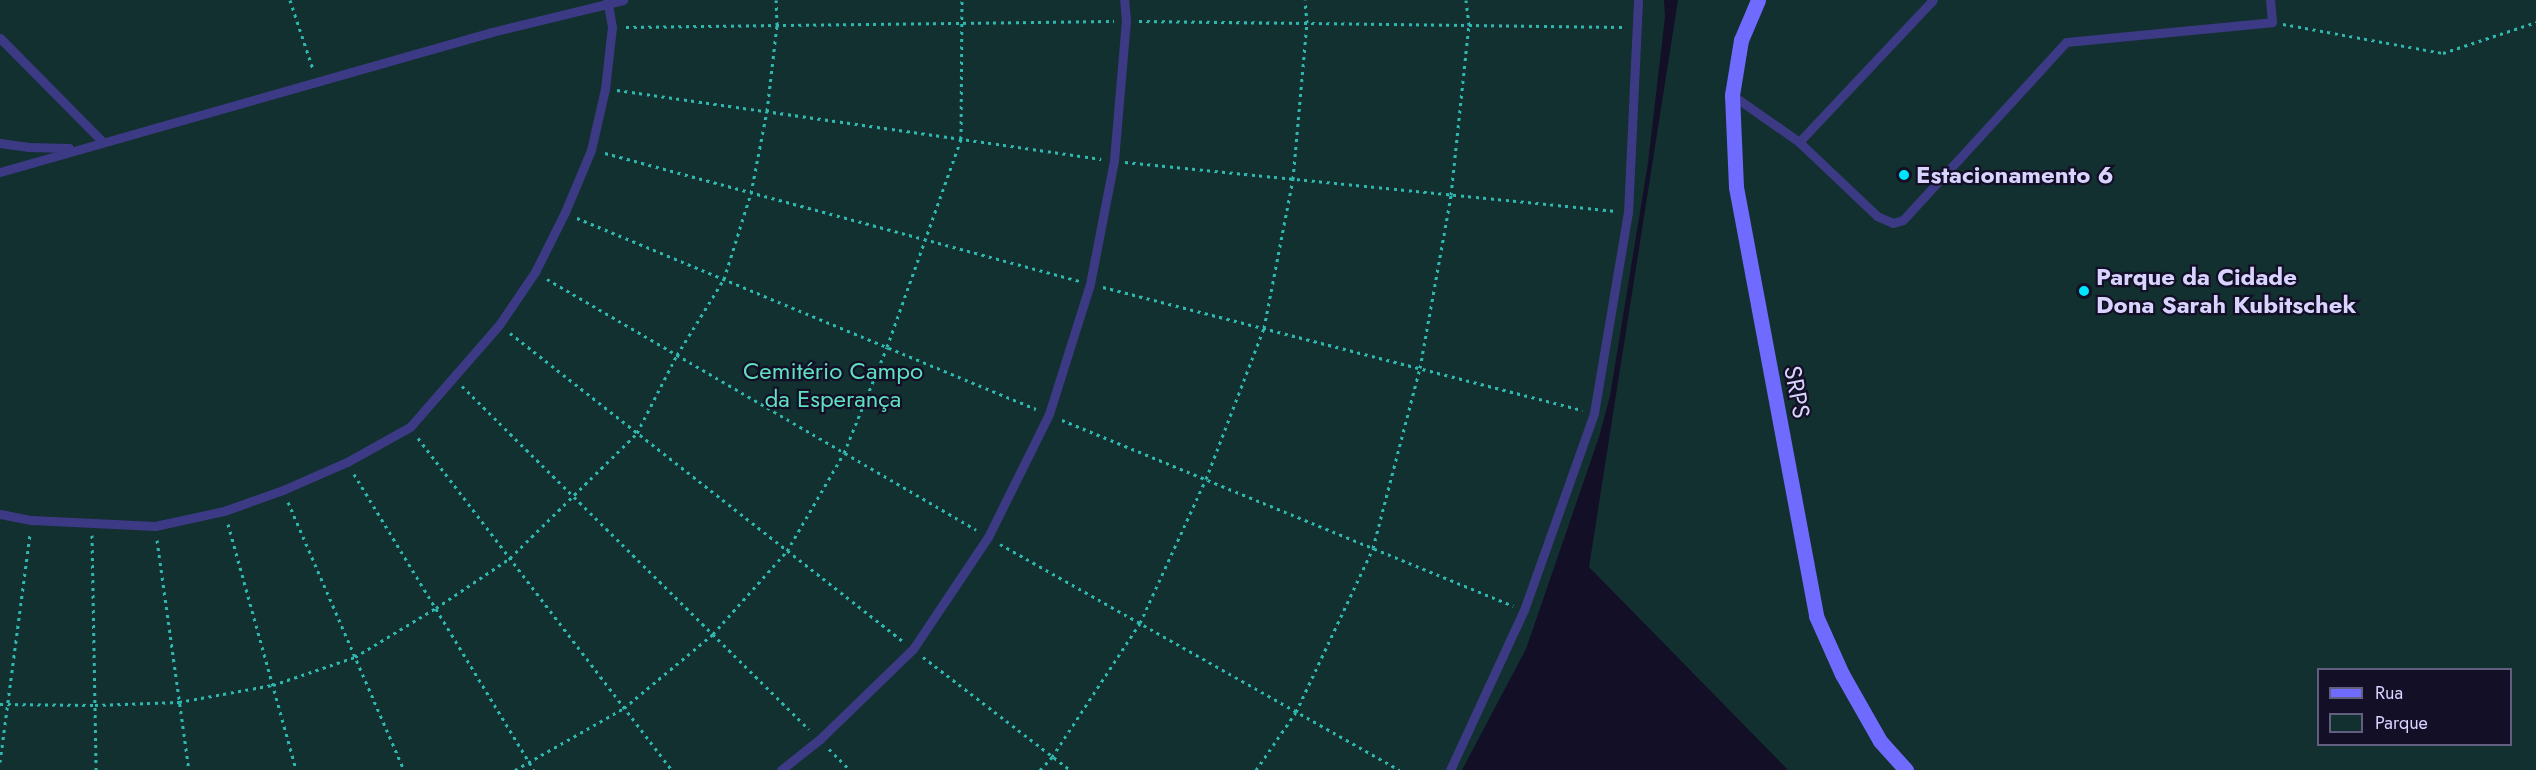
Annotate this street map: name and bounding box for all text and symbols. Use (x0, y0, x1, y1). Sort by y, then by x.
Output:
place label: Estacionamento 6 (1916, 161, 2114, 189)
marker: Estacionamento 6 (1897, 168, 1911, 182)
place label: Parque da Cidade Dona Sarah Kubitschek (2096, 263, 2356, 319)
marker: Parque da Cidade Dona Sarah Kubitschek (2077, 284, 2091, 298)
park label: Cemitério Campo da Esperança (743, 357, 923, 413)
street label: SRPS (1778, 363, 1816, 421)
legend (2317, 668, 2512, 746)
text: Rua (2375, 680, 2403, 706)
text: Parque (2375, 710, 2428, 736)

